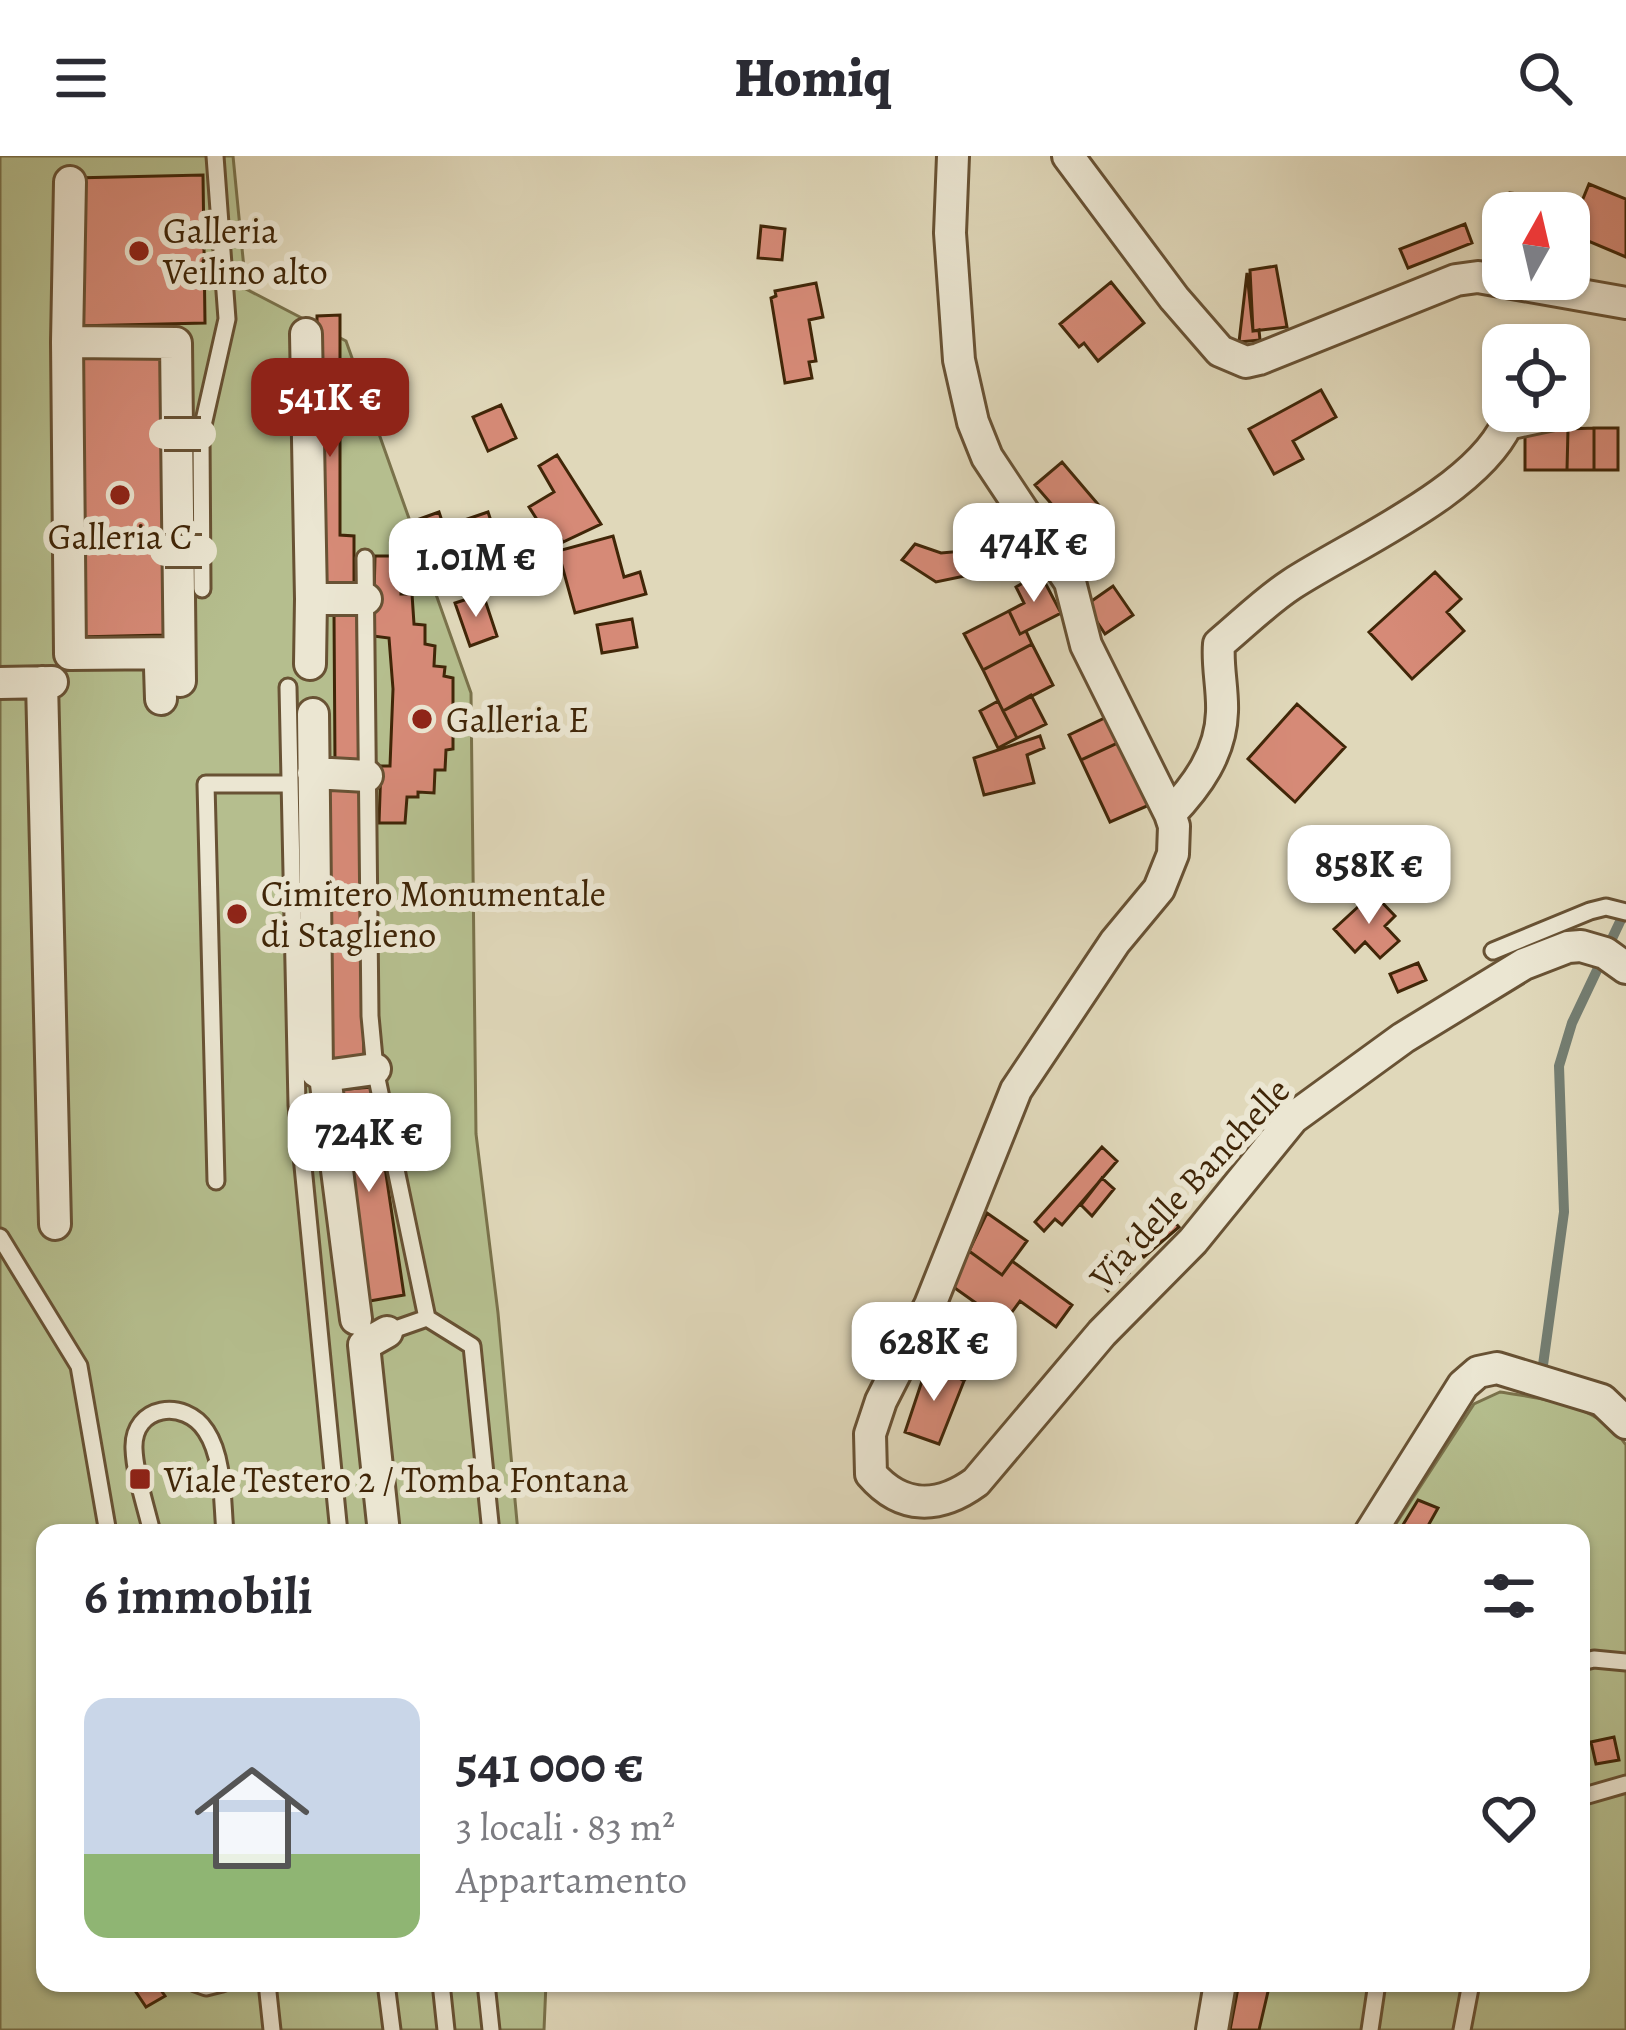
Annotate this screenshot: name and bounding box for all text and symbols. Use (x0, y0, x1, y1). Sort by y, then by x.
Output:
text: Homiq (735, 41, 891, 115)
icon: menu (48, 45, 114, 111)
icon: search (1512, 45, 1578, 111)
north arrow (1482, 192, 1590, 300)
map controls (1482, 192, 1590, 432)
place label: Galleria Veilino alto (162, 206, 328, 296)
marker: Galleria Veilino alto (126, 238, 152, 264)
button: locate (1482, 324, 1590, 432)
pin: 541K € (232, 358, 428, 460)
text: 541K € (278, 370, 382, 423)
marker: Galleria C (107, 482, 133, 508)
pin: 474K € (936, 503, 1132, 605)
place label: Galleria C (48, 512, 192, 561)
text: 474K € (980, 515, 1088, 568)
pin: 1.01M € (365, 518, 587, 620)
text: 1.01M € (416, 530, 536, 583)
place label: Galleria E (446, 695, 589, 744)
marker: Galleria E (409, 706, 435, 732)
pin: 858K € (1271, 825, 1467, 927)
text: 858K € (1315, 837, 1423, 890)
place label: Cimitero Monumentale di Staglieno (261, 869, 606, 959)
marker: Cimitero Monumentale di Staglieno (224, 901, 250, 927)
street label: Via delle Banchelle (1078, 1067, 1300, 1301)
pin: 724K € (271, 1093, 467, 1195)
text: 724K € (315, 1105, 423, 1158)
pin: 628K € (836, 1302, 1032, 1404)
text: 628K € (879, 1314, 989, 1367)
place label: Viale Testero 2 / Tomba Fontana (163, 1455, 629, 1504)
marker: Viale Testero 2 / Tomba Fontana (127, 1466, 153, 1492)
text: 6 immobili (84, 1561, 313, 1631)
icon: filters (1476, 1563, 1542, 1629)
text: 541 000 € (456, 1730, 644, 1800)
icon: home (180, 1746, 324, 1890)
icon: heart (1476, 1785, 1542, 1851)
text: 3 locali · 83 m² (456, 1800, 675, 1853)
text: Appartamento (456, 1853, 687, 1906)

